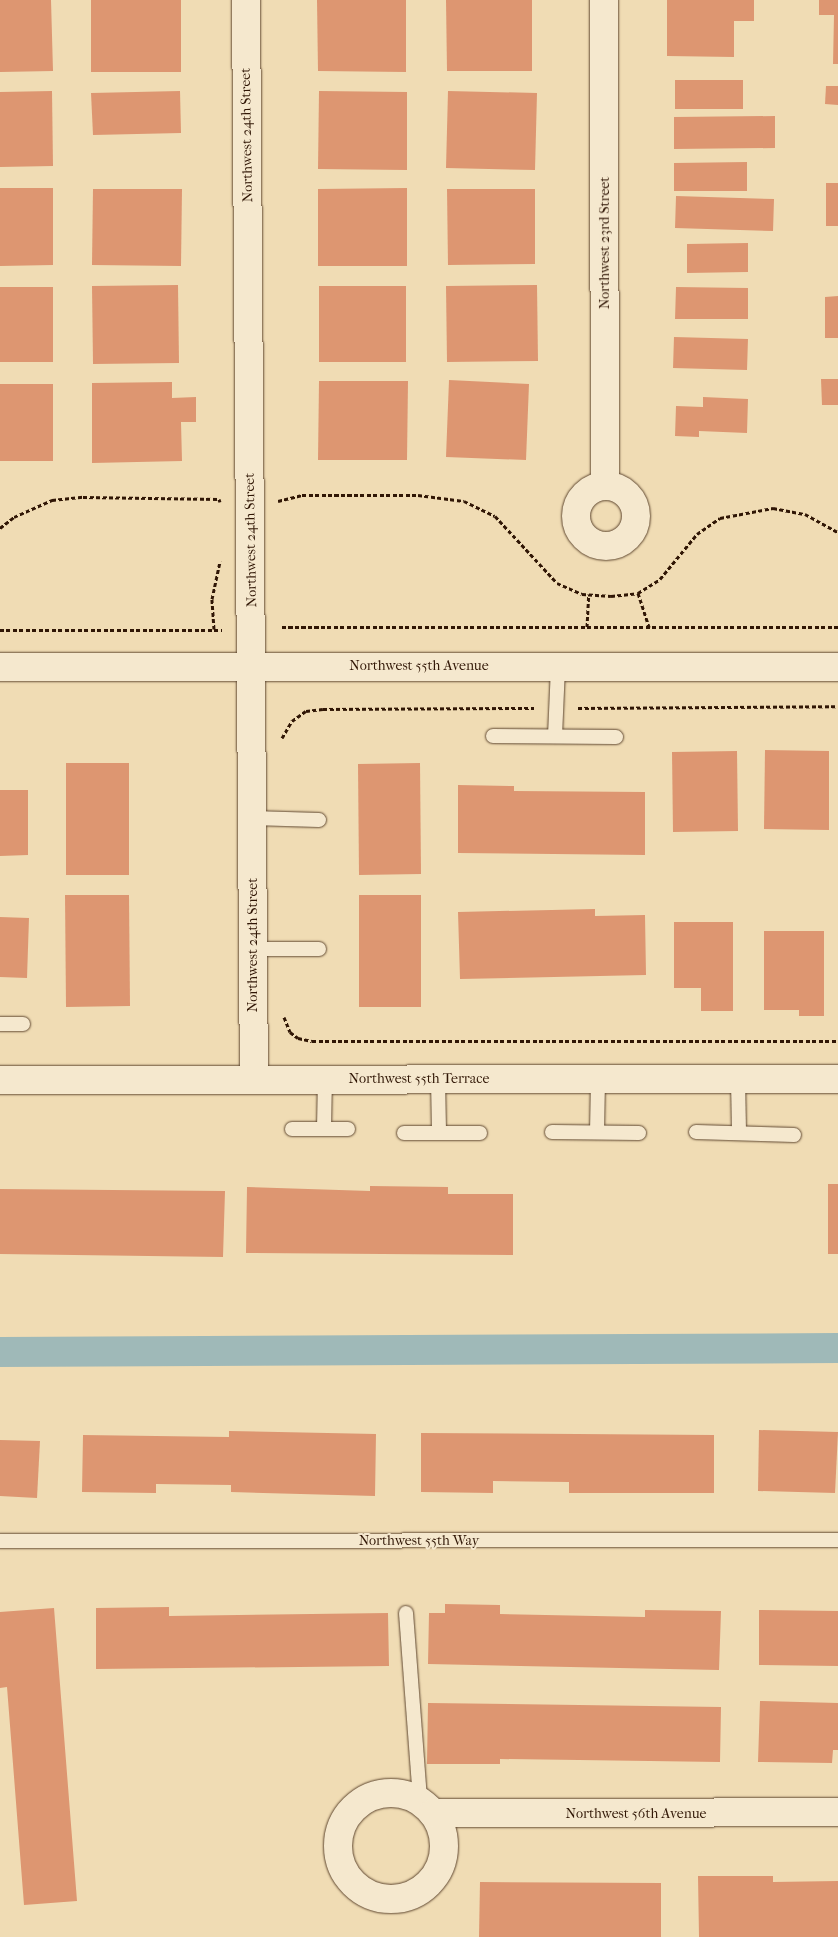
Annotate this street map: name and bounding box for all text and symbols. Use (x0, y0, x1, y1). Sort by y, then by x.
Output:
street label: Northwest 24th Street (237, 68, 257, 202)
street label: Northwest 23rd Street (597, 177, 613, 309)
street label: Northwest 24th Street (241, 473, 261, 607)
street label: Northwest 55th Avenue (349, 658, 489, 674)
street label: Northwest 24th Street (245, 878, 261, 1012)
street label: Northwest 55th Terrace (349, 1071, 489, 1087)
street label: Northwest 55th Way (359, 1533, 479, 1549)
street label: Northwest 56th Avenue (566, 1806, 706, 1822)

